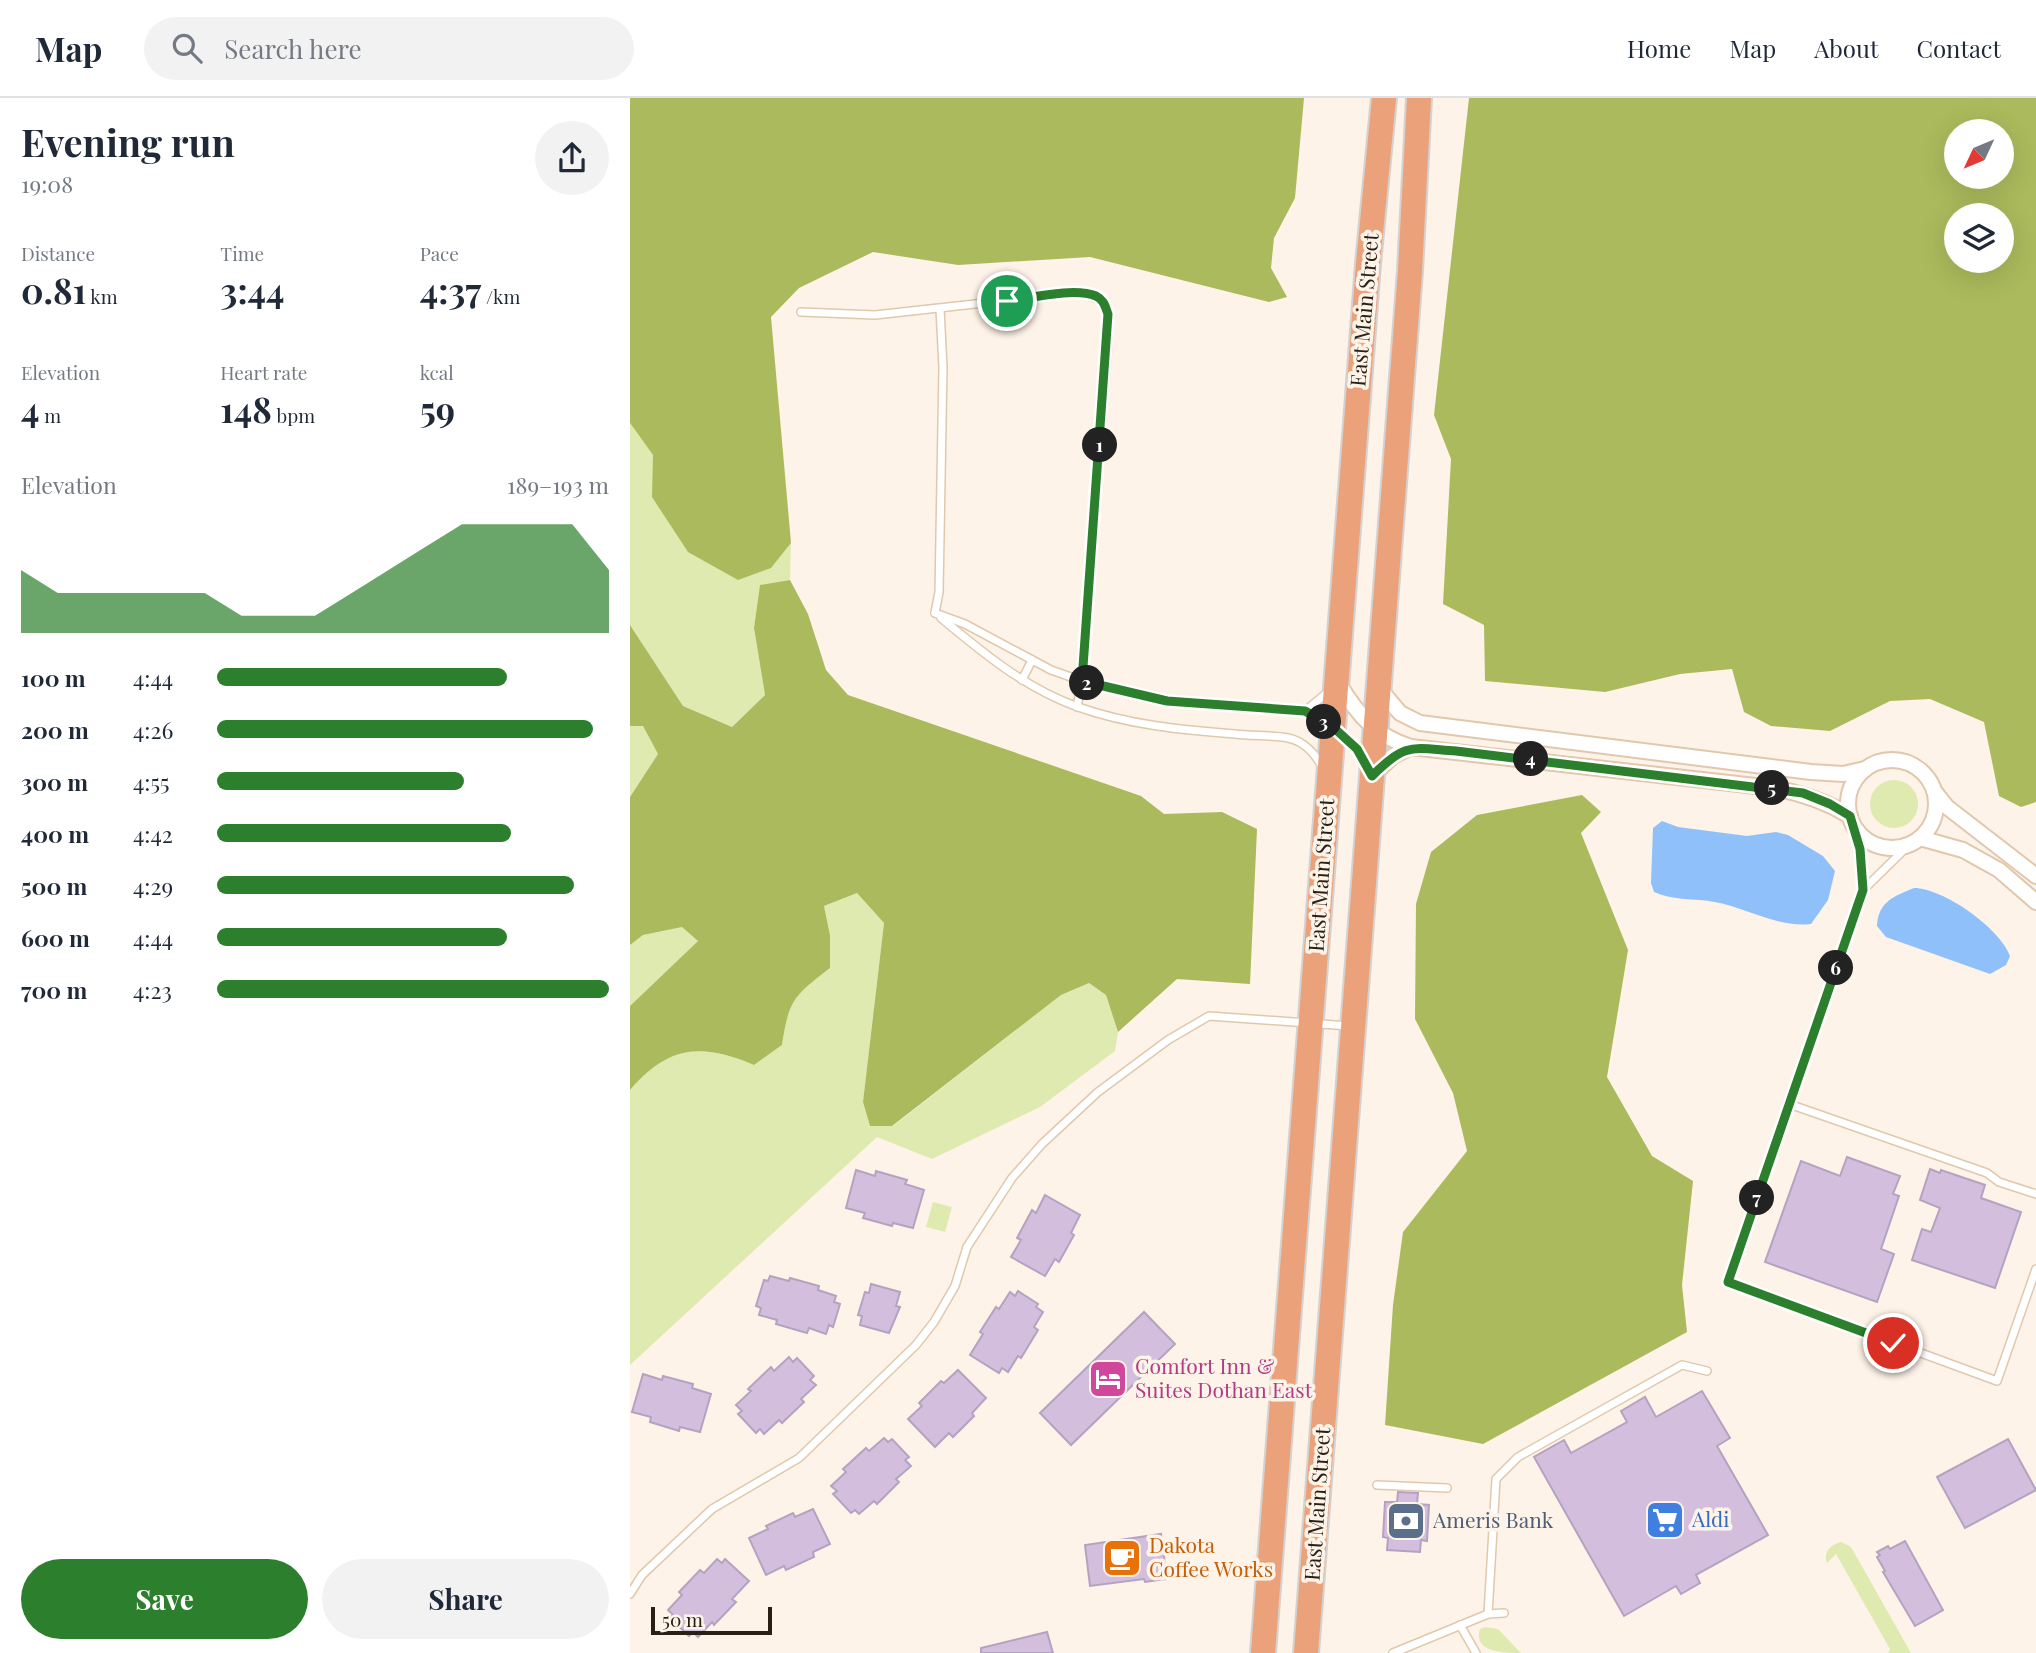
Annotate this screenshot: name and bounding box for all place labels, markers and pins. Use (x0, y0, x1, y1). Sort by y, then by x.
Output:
pin (977, 271, 1037, 331)
pin: 1 (1082, 428, 1118, 462)
pin: 2 (1070, 666, 1105, 700)
pin: 3 (1306, 704, 1342, 740)
pin: 4 (1514, 742, 1548, 776)
pin: 5 (1754, 770, 1790, 806)
pin: 6 (1818, 950, 1854, 986)
pin: 7 (1740, 1180, 1774, 1216)
pin (1863, 1313, 1923, 1373)
place label: Comfort Inn & Suites Dothan East (1135, 1351, 1313, 1403)
hotel icon: Comfort Inn & Suites Dothan East (1087, 1358, 1129, 1400)
supermarket icon: Aldi (1644, 1499, 1686, 1541)
bank icon: Ameris Bank (1385, 1500, 1427, 1542)
place label: Aldi (1691, 1504, 1729, 1532)
place label: Ameris Bank (1432, 1505, 1554, 1533)
place label: Dakota Coffee Works (1149, 1530, 1273, 1582)
cafe icon: Dakota Coffee Works (1101, 1537, 1143, 1579)

